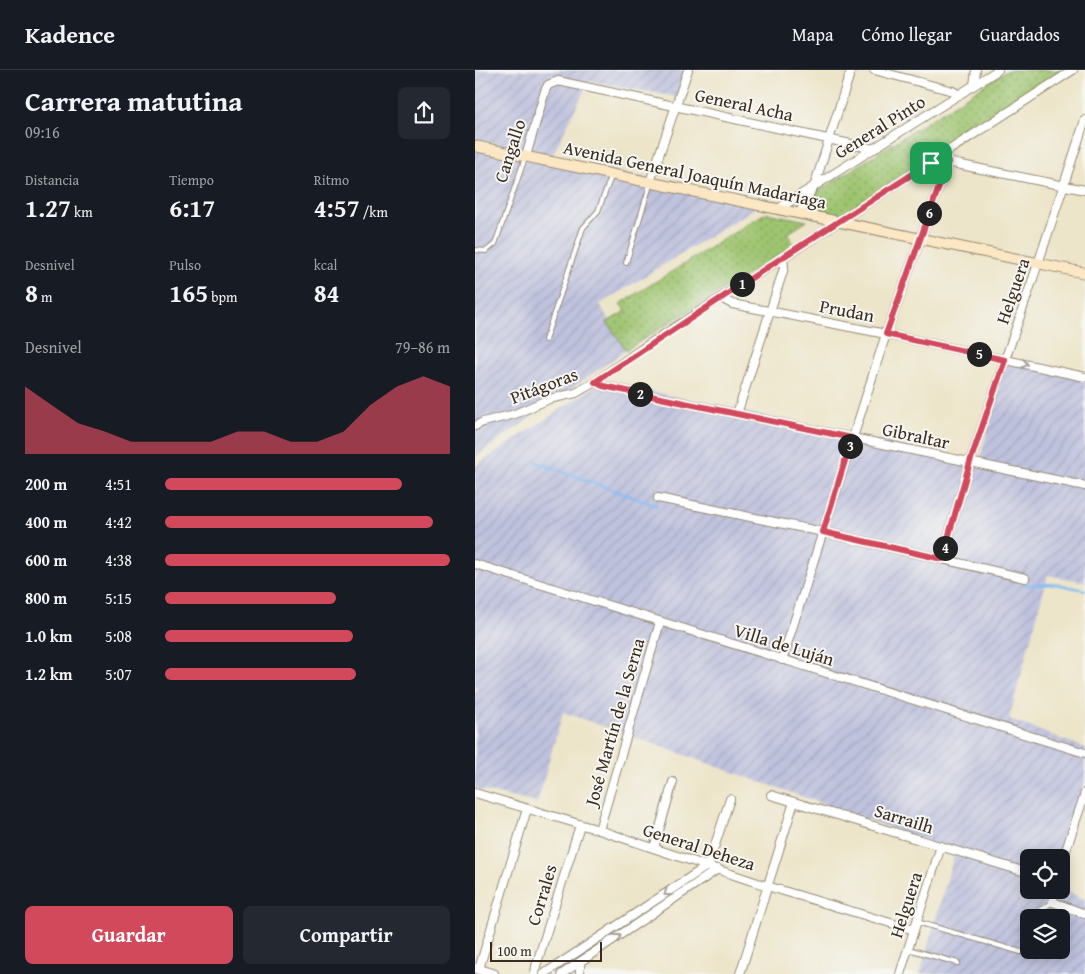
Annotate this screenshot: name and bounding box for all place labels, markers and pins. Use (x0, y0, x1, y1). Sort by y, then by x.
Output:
pin (910, 142, 952, 184)
pin: 6 (917, 200, 941, 226)
pin: 1 (729, 272, 755, 296)
pin: 5 (967, 342, 991, 366)
pin: 2 (627, 382, 653, 406)
pin: 3 (837, 434, 863, 458)
pin: 4 (933, 536, 957, 560)

